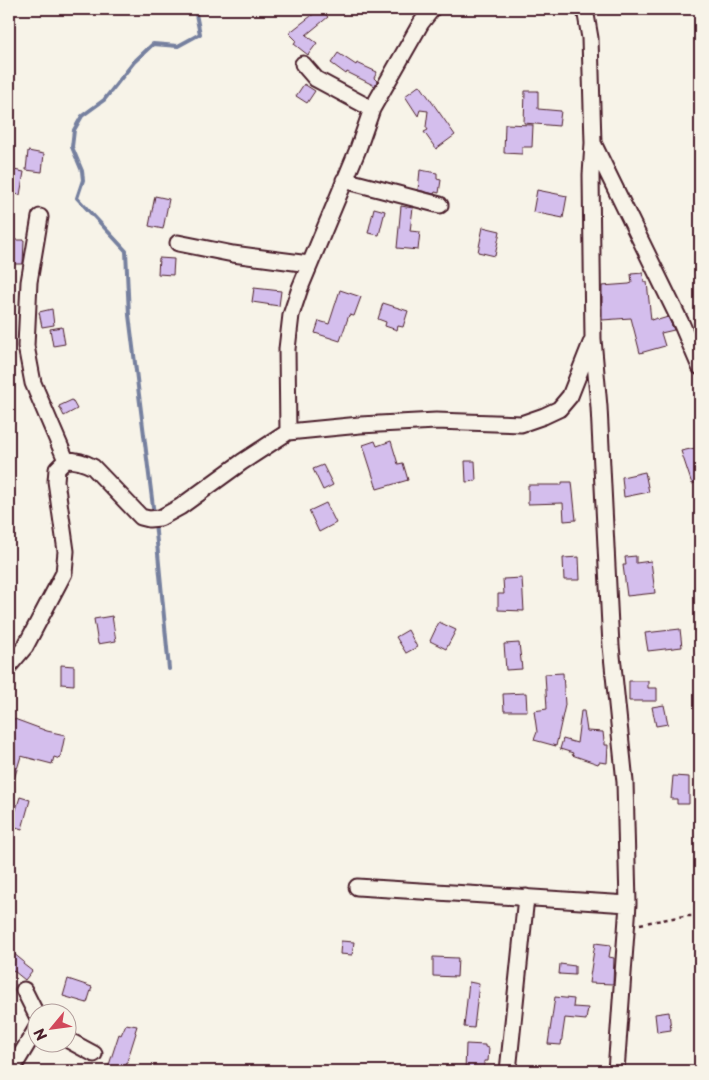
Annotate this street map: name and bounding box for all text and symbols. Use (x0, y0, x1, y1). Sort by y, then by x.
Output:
north arrow (28, 1002, 78, 1052)
text: N (28, 1025, 52, 1044)

